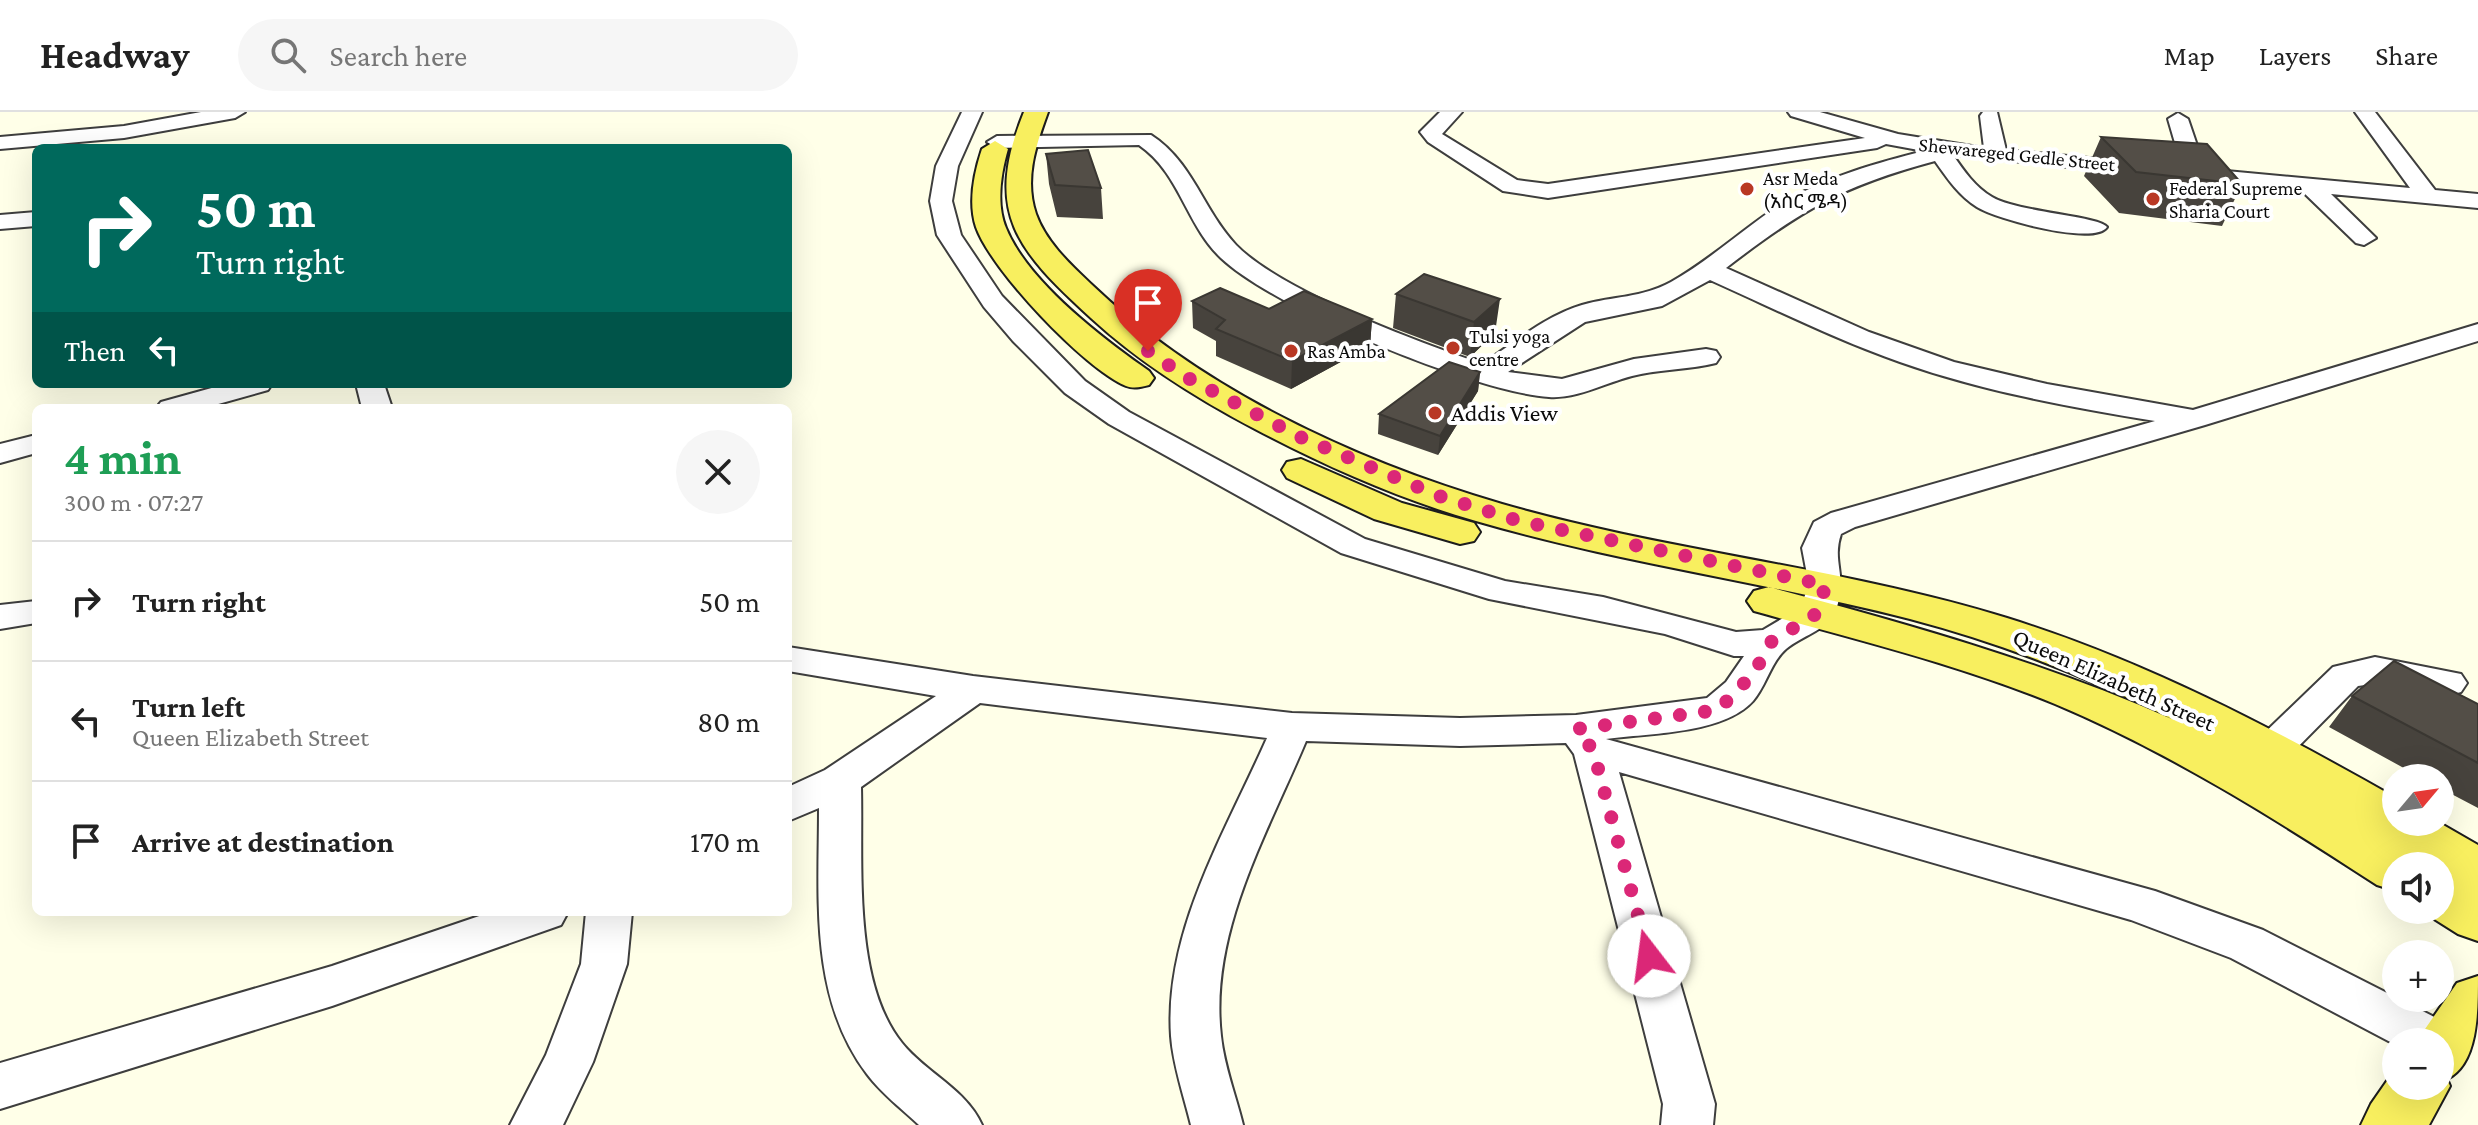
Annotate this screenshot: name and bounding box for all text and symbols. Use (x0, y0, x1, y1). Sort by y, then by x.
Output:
search box (238, 19, 798, 91)
icon: search (266, 33, 310, 77)
text: Headway (40, 34, 190, 76)
text: Search here (330, 39, 467, 72)
text: Map (2164, 40, 2215, 71)
text: Layers (2259, 40, 2331, 71)
text: Share (2375, 40, 2438, 71)
street label: Shewareged Gedle Street (1918, 133, 2117, 176)
place label: Asr Meda (አስር ሜዳ) (1763, 167, 1848, 213)
icon: right (64, 176, 168, 280)
text: 50 m (196, 177, 316, 239)
place label: Federal Supreme Sharia Court (2169, 177, 2302, 222)
marker: Asr Meda (አስር ሜዳ) (1738, 180, 1756, 198)
marker: Federal Supreme Sharia Court (2144, 190, 2162, 208)
text: Turn right (196, 242, 344, 282)
pin (1114, 269, 1182, 351)
icon: arrive (1126, 281, 1170, 325)
place label: Tulsi yoga centre (1469, 325, 1550, 370)
icon: left (142, 328, 186, 372)
text: Then (64, 334, 126, 367)
marker: Tulsi yoga centre (1444, 339, 1462, 357)
place label: Ras Amba (1307, 340, 1386, 362)
marker: Ras Amba (1282, 342, 1300, 360)
place label: Addis View (1451, 399, 1558, 426)
marker: Addis View (1426, 404, 1444, 422)
button: close (676, 430, 760, 514)
text: 4 min (64, 431, 181, 484)
text: 300 m · 07:27 (64, 488, 203, 517)
icon: right (64, 579, 108, 623)
text: Turn right (132, 585, 266, 618)
text: 50 m (699, 585, 760, 618)
street label: Queen Elizabeth Street (2009, 623, 2221, 737)
text: Turn left (132, 690, 245, 723)
icon: left (64, 699, 108, 743)
text: 80 m (697, 705, 760, 738)
text: Queen Elizabeth Street (132, 723, 369, 752)
north arrow (2382, 764, 2454, 836)
map controls (2382, 764, 2454, 1100)
icon: arrive (64, 819, 108, 863)
text: Arrive at destination (132, 825, 394, 858)
text: 170 m (690, 825, 760, 858)
button: sound (2382, 852, 2454, 924)
position arrow (1607, 914, 1691, 998)
button: + (2382, 940, 2454, 1012)
button: − (2382, 1028, 2454, 1100)

